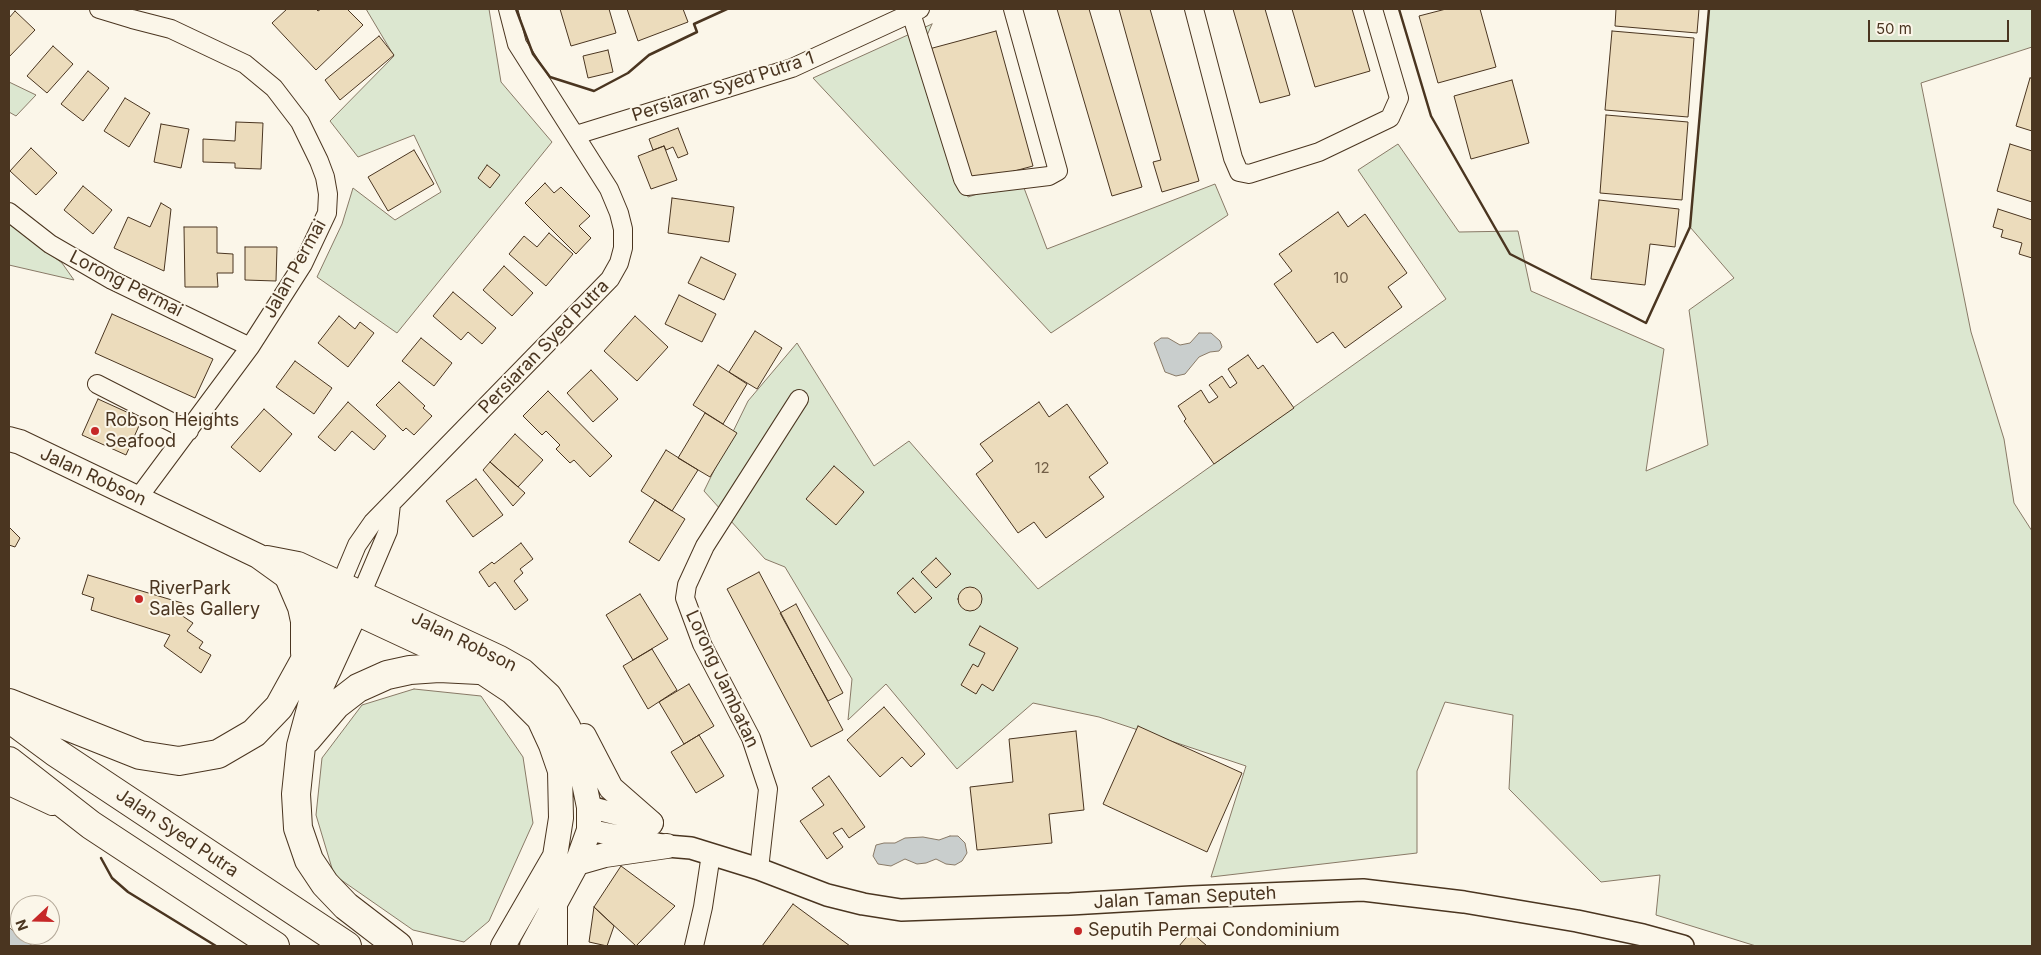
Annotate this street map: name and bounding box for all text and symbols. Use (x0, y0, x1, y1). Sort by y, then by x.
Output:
scale bar (1871, 10, 2012, 42)
text: 50 m (1876, 19, 1912, 38)
street label: Persiaran Syed Putra 1 (629, 47, 817, 127)
street label: Jalan Permai (259, 216, 331, 322)
street label: Lorong Permai (66, 246, 186, 322)
house number: 10 (1333, 269, 1349, 287)
street label: Persiaran Syed Putra (474, 275, 614, 419)
place label: Robson Heights Seafood (105, 410, 239, 452)
marker: Robson Heights Seafood (89, 425, 101, 437)
street label: Jalan Robson (37, 443, 149, 511)
house number: 12 (1034, 459, 1050, 477)
place label: RiverPark Sales Gallery (149, 578, 260, 620)
marker: RiverPark Sales Gallery (133, 593, 145, 605)
street label: Jalan Robson (408, 607, 520, 677)
street label: Lorong Jambatan (681, 607, 763, 751)
street label: Jalan Syed Putra (112, 784, 242, 882)
street label: Jalan Taman Seputeh (1093, 882, 1277, 914)
north arrow (10, 895, 60, 945)
text: N (12, 917, 31, 933)
place label: Seputih Permai Condominium (1088, 920, 1340, 942)
marker: Seputih Permai Condominium (1072, 925, 1084, 937)

